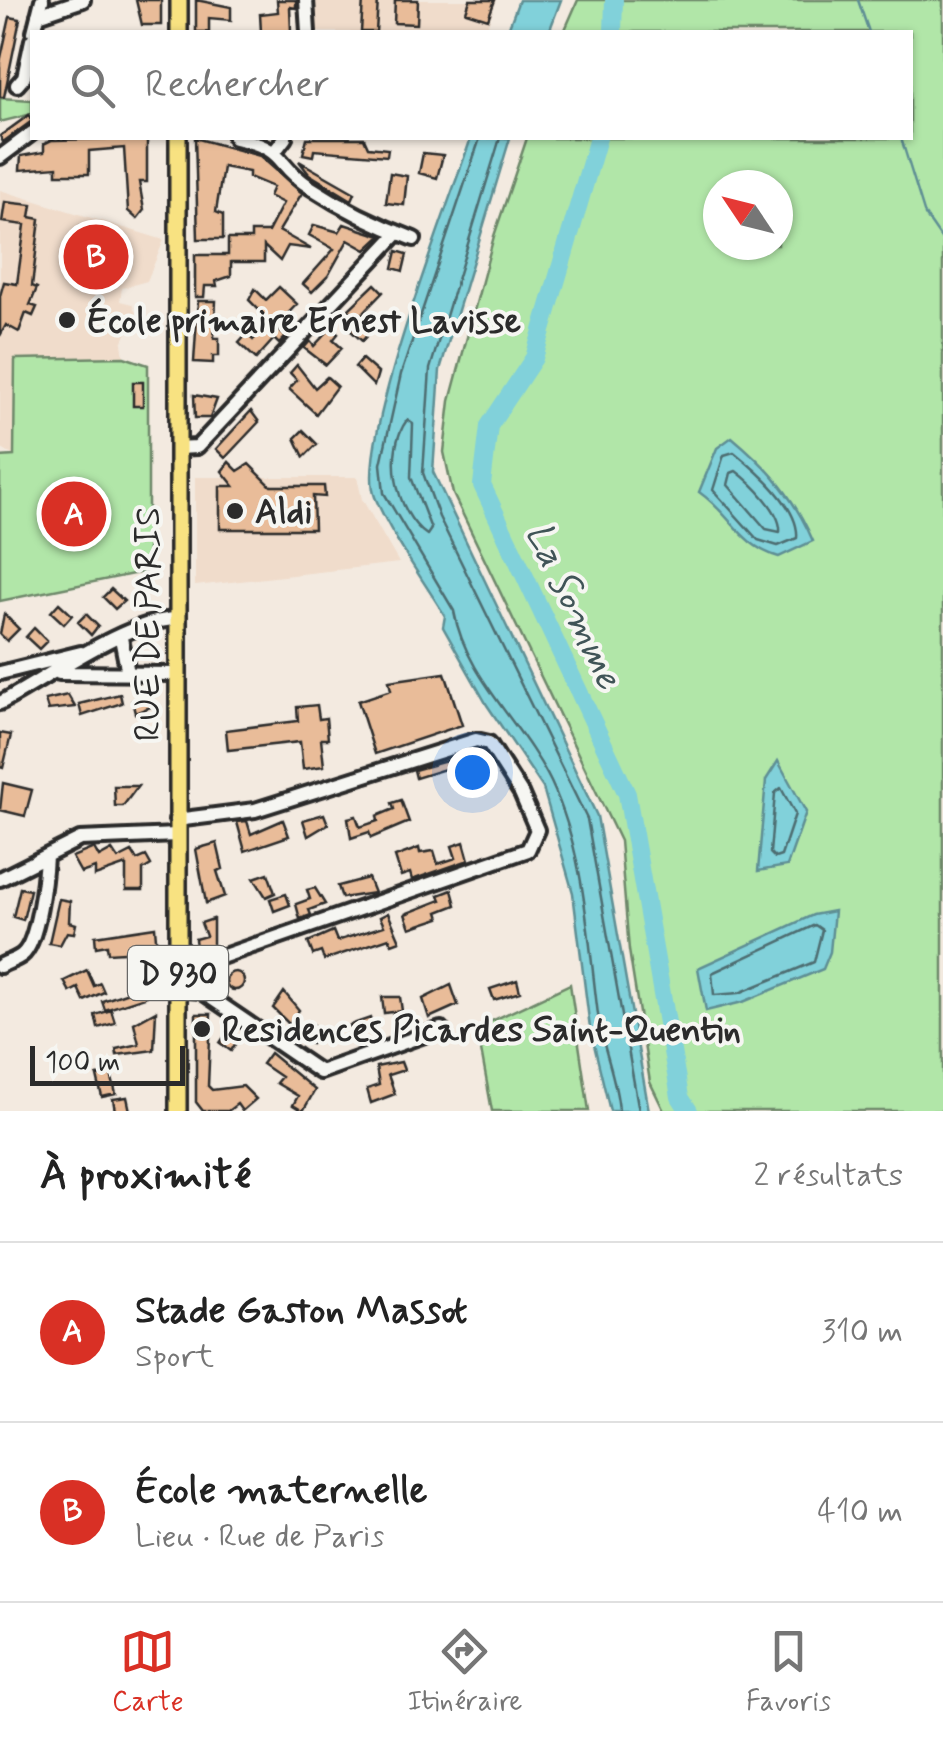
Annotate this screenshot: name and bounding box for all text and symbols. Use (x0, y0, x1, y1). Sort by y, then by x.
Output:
search box (30, 30, 913, 140)
icon: search (65, 58, 120, 113)
text: Rechercher (145, 61, 330, 110)
north arrow (703, 170, 793, 260)
pin: B (64, 220, 128, 294)
place label: École primaire Ernest Lavisse (87, 297, 522, 345)
marker: École primaire Ernest Lavisse (56, 309, 78, 331)
pin: A (42, 476, 106, 552)
place label: Aldi (255, 490, 312, 536)
marker: Aldi (224, 500, 246, 522)
street label: RUE DE PARIS (126, 507, 172, 741)
water label: La Somme (513, 515, 633, 698)
your location (447, 747, 498, 798)
road number: D 930 (128, 946, 228, 1000)
place label: Residences Picardes Saint-Quentin (222, 1008, 741, 1054)
marker: Residences Picardes Saint-Quentin (191, 1018, 213, 1040)
scale bar (30, 1041, 185, 1086)
text: 100 m (45, 1045, 120, 1082)
text: À proximité (40, 1149, 251, 1204)
text: 2 résultats (753, 1155, 903, 1197)
text: Stade Gaston Massot (135, 1287, 468, 1336)
text: A (62, 1311, 83, 1353)
text: 310 m (821, 1311, 903, 1353)
text: Sport (135, 1336, 214, 1378)
text: École maternelle (135, 1467, 428, 1516)
text: B (62, 1491, 83, 1533)
text: 410 m (817, 1491, 903, 1533)
text: Lieu · Rue de Paris (135, 1516, 384, 1558)
tab: Carte (112, 1624, 184, 1721)
tab: Itinéraire (407, 1624, 522, 1721)
tab: Favoris (746, 1624, 831, 1721)

